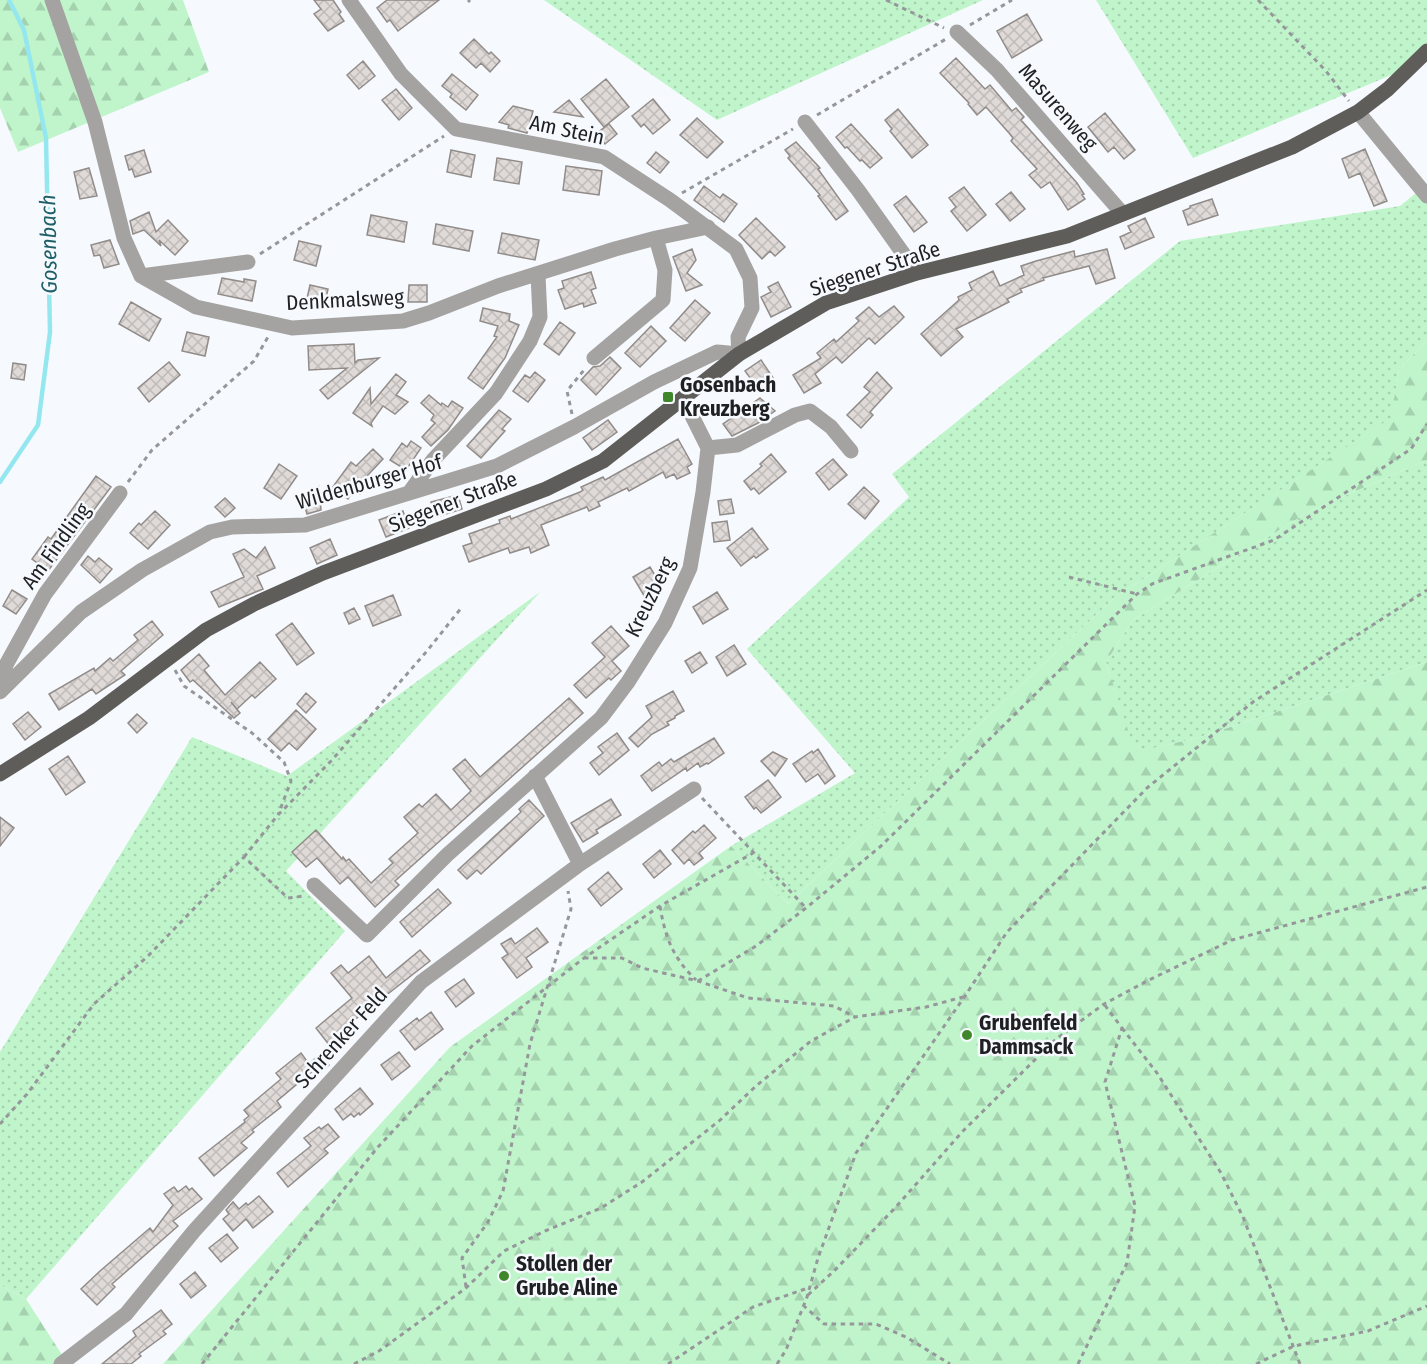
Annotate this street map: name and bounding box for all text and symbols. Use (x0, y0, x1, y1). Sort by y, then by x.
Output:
street label: Masurenweg (1013, 58, 1103, 156)
street label: Am Stein (527, 109, 607, 151)
water label: Gosenbach (34, 194, 63, 294)
street label: Siegener Straße (807, 236, 943, 302)
street label: Denkmalsweg (285, 284, 405, 316)
place label: Gosenbach Kreuzberg (680, 372, 776, 422)
marker: Gosenbach Kreuzberg (661, 390, 675, 404)
street label: Wildenburger Hof (293, 448, 447, 515)
street label: Siegener Straße (385, 466, 521, 538)
street label: Am Findling (16, 498, 96, 594)
street label: Kreuzberg (619, 553, 681, 641)
street label: Schrenker Feld (289, 982, 393, 1094)
place label: Grubenfeld Dammsack (979, 1010, 1077, 1060)
marker: Grubenfeld Dammsack (960, 1028, 974, 1042)
place label: Stollen der Grube Aline (516, 1251, 618, 1301)
marker: Stollen der Grube Aline (497, 1269, 511, 1283)

